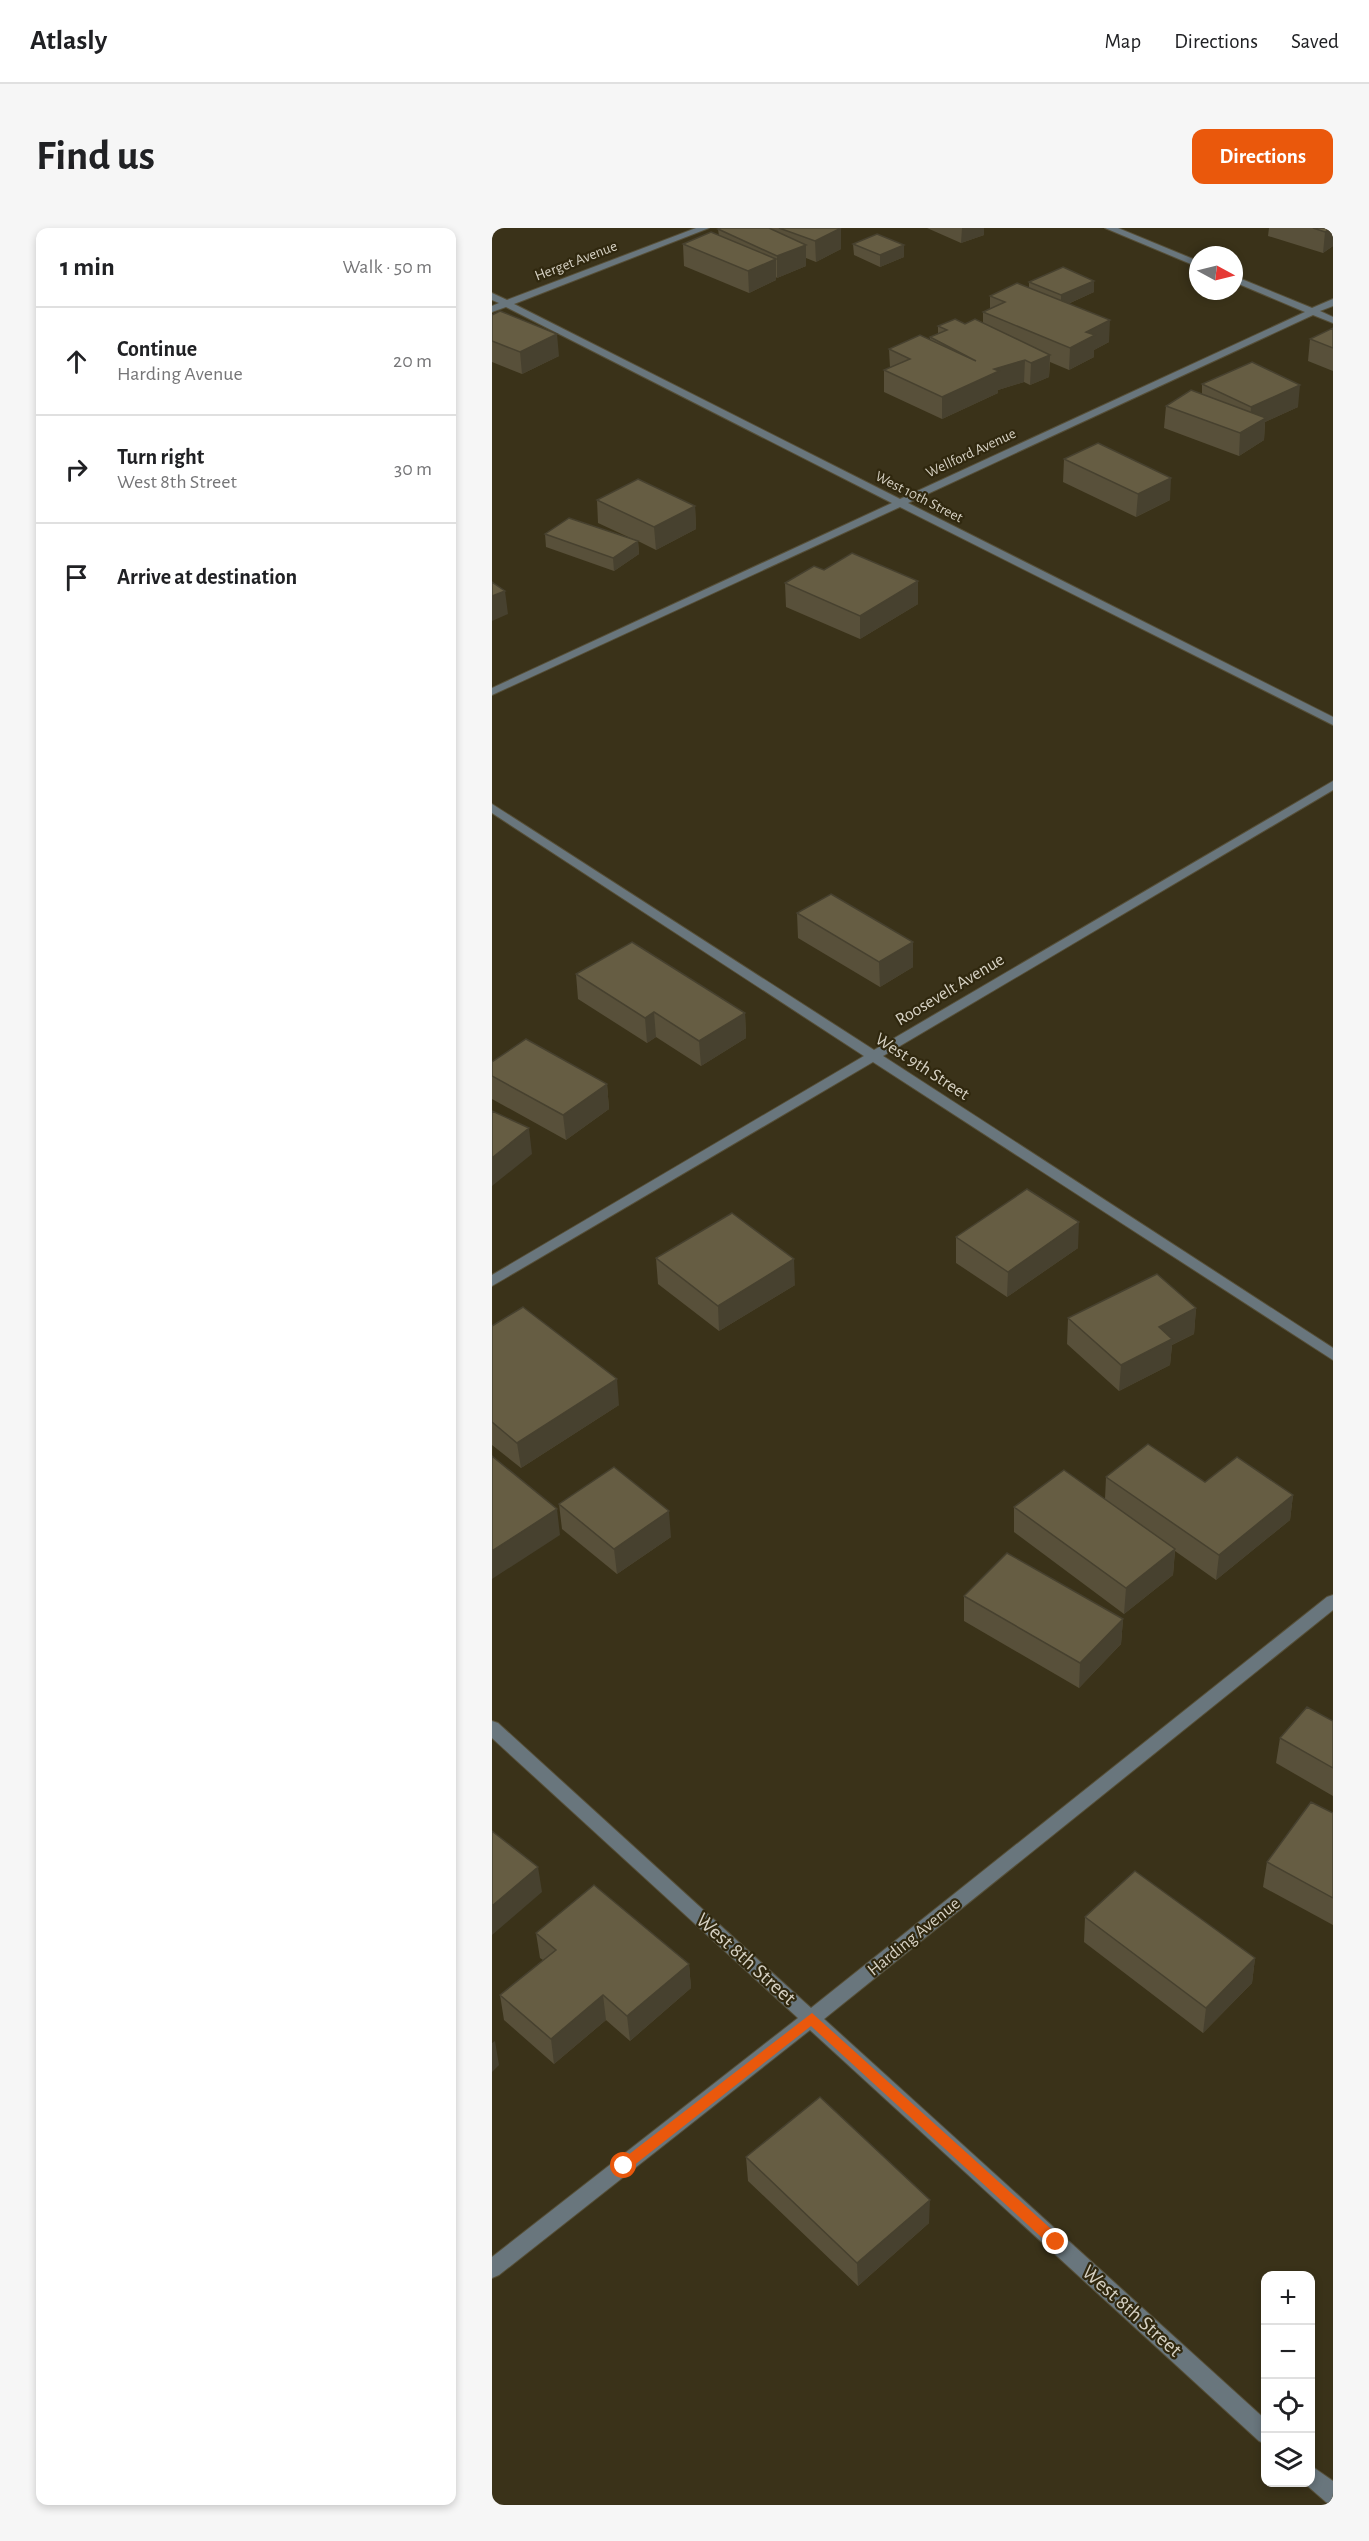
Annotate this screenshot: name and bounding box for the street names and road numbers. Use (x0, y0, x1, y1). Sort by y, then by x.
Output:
street label: Herget Avenue (533, 238, 619, 284)
street label: Wellford Avenue (924, 426, 1018, 480)
street label: West 10th Street (873, 469, 965, 526)
street label: Roosevelt Avenue (893, 951, 1007, 1029)
street label: West 9th Street (872, 1030, 972, 1104)
street label: Harding Avenue (864, 1894, 964, 1980)
street label: West 8th Street (692, 1909, 800, 2009)
street label: West 8th Street (1078, 2261, 1186, 2361)

